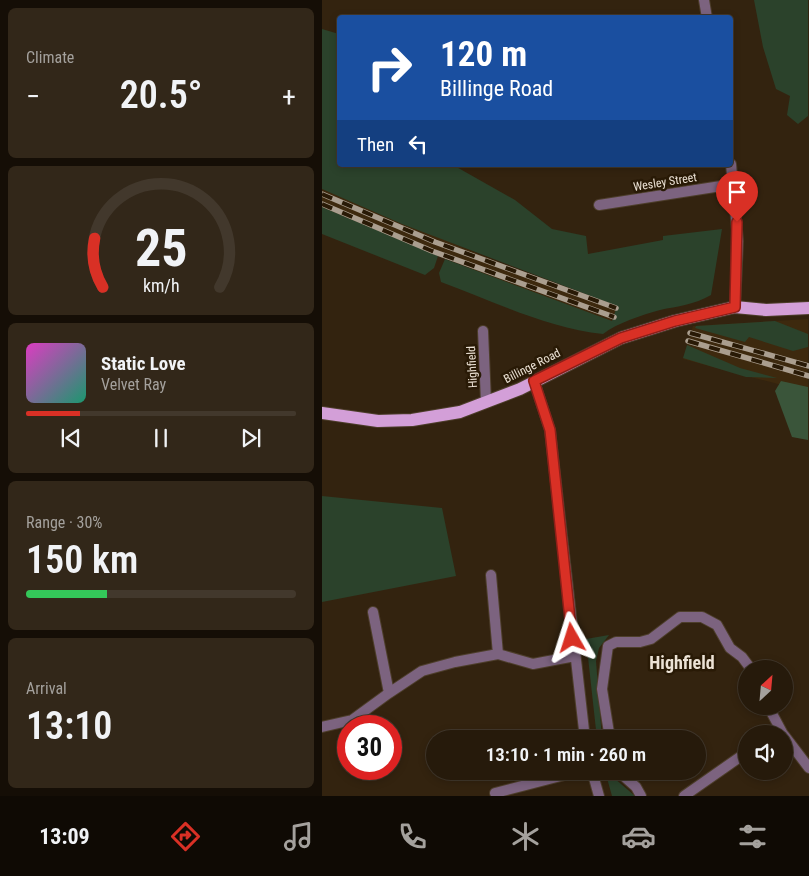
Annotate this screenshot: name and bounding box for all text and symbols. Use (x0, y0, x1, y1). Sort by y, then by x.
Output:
text: 120 m (440, 34, 527, 75)
icon: right (357, 35, 422, 100)
text: Climate (26, 48, 74, 67)
text: 20.5° (120, 73, 202, 117)
text: Billinge Road (440, 76, 553, 101)
text: − (26, 80, 40, 113)
text: + (282, 80, 296, 113)
icon: left (404, 130, 432, 158)
text: Then (357, 133, 394, 156)
street label: Wesley Street (632, 170, 698, 194)
pin (716, 171, 758, 222)
icon: arrive (723, 178, 751, 206)
text: 25 (135, 218, 187, 279)
text: km/h (143, 275, 179, 296)
street label: Highfield (464, 346, 480, 388)
street label: Billinge Road (501, 346, 563, 386)
text: Static Love (101, 352, 186, 375)
text: Velvet Ray (101, 375, 166, 394)
icon: previous (57, 424, 85, 452)
icon: pause (147, 424, 175, 452)
icon: next (237, 424, 265, 452)
text: Range · 30% (26, 513, 102, 532)
text: 150 km (26, 538, 138, 582)
position arrow (545, 611, 597, 663)
district label: Highfield (649, 652, 715, 673)
north arrow (738, 660, 793, 715)
map controls (738, 660, 793, 780)
text: Arrival (26, 679, 67, 698)
text: 13:10 (26, 704, 112, 748)
speed limit sign: 30 (337, 715, 402, 780)
button: sound (738, 725, 793, 780)
text: 13:10 · 1 min · 260 m (486, 743, 646, 766)
icon: directions (168, 819, 203, 854)
icon: music (281, 819, 316, 854)
icon: phone (395, 819, 430, 854)
icon: climate (508, 819, 543, 854)
icon: car (621, 819, 656, 854)
icon: filters (735, 819, 770, 854)
text: 13:09 (39, 824, 90, 849)

